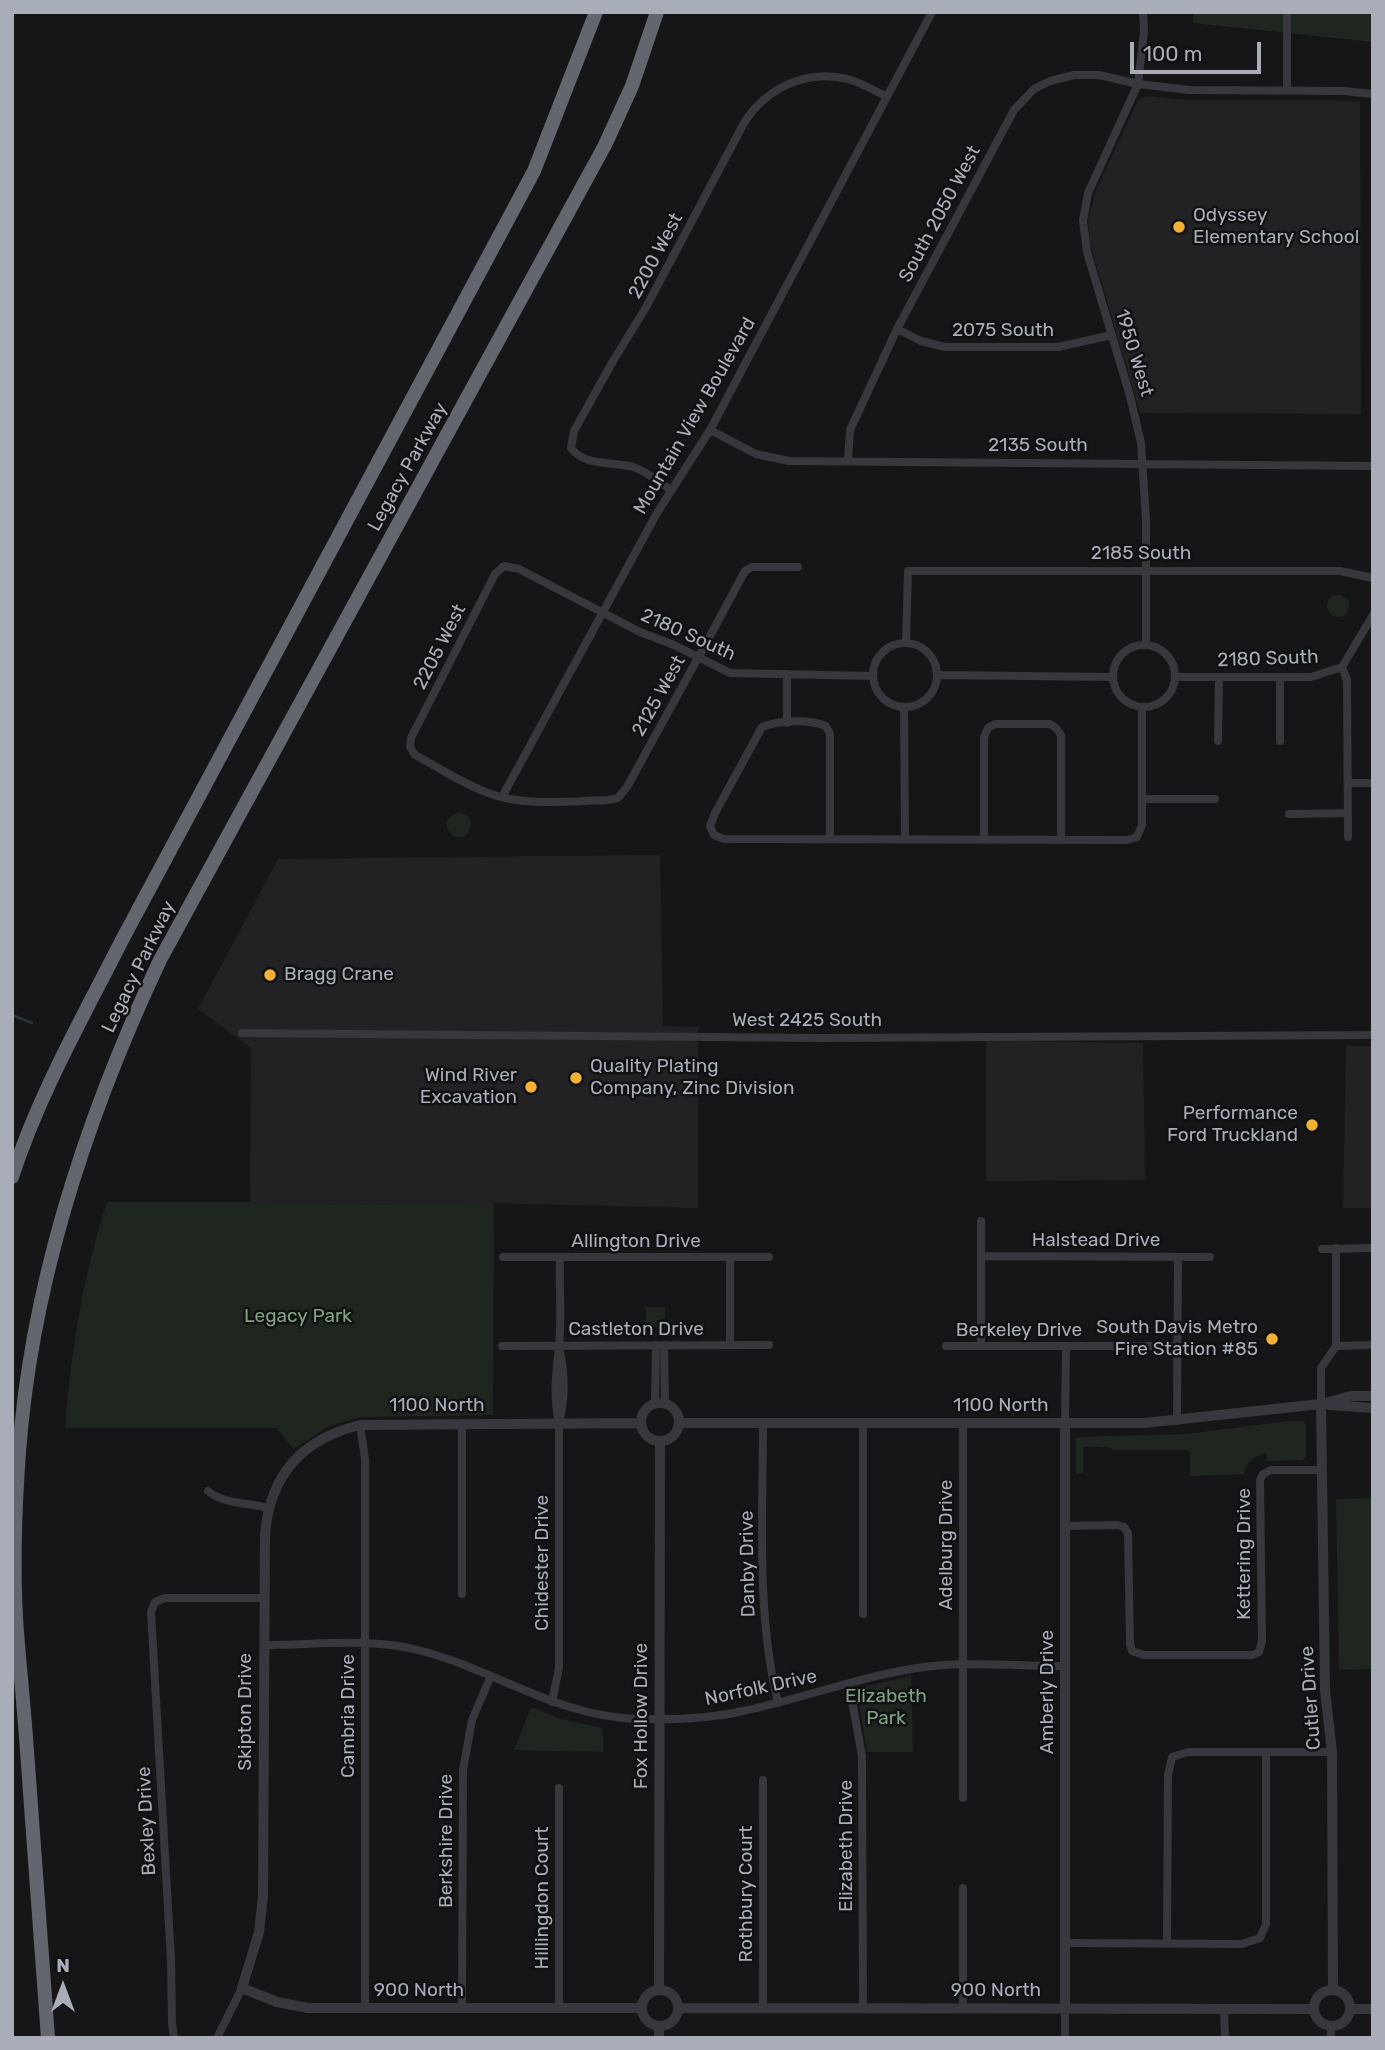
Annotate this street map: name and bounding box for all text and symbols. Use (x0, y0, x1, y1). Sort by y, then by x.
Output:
scale bar (1133, 28, 1264, 72)
text: 100 m (1143, 41, 1202, 66)
street label: South 2050 West (894, 142, 986, 286)
place label: Odyssey Elementary School (1193, 205, 1359, 249)
street label: 2200 West (624, 209, 688, 303)
marker: Odyssey Elementary School (1171, 219, 1187, 235)
street label: 1950 West (1110, 307, 1158, 399)
street label: Mountain View Boulevard (629, 313, 761, 519)
street label: 2075 South (952, 320, 1054, 342)
street label: Legacy Parkway (363, 399, 453, 535)
street label: 2135 South (988, 435, 1088, 457)
street label: 2185 South (1091, 543, 1191, 565)
street label: 2205 West (409, 600, 471, 694)
street label: 2180 South (637, 604, 739, 666)
street label: 2180 South (1217, 646, 1319, 672)
street label: 2125 West (627, 652, 691, 740)
street label: Legacy Parkway (97, 897, 181, 1037)
place label: Bragg Crane (284, 964, 394, 986)
marker: Bragg Crane (262, 967, 278, 983)
street label: West 2425 South (732, 1010, 882, 1032)
place label: Quality Plating Company, Zinc Division (590, 1056, 794, 1100)
place label: Wind River Excavation (420, 1065, 517, 1109)
marker: Quality Plating Company, Zinc Division (568, 1070, 584, 1086)
marker: Wind River Excavation (523, 1079, 539, 1095)
place label: Performance Ford Truckland (1167, 1103, 1298, 1147)
marker: Performance Ford Truckland (1304, 1117, 1320, 1133)
street label: Halstead Drive (1032, 1230, 1160, 1252)
street label: Allington Drive (571, 1231, 701, 1253)
park label: Legacy Park (244, 1306, 352, 1328)
place label: South Davis Metro Fire Station #85 (1096, 1317, 1258, 1361)
street label: Castleton Drive (568, 1319, 704, 1341)
street label: Berkeley Drive (956, 1320, 1082, 1342)
marker: South Davis Metro Fire Station #85 (1264, 1331, 1280, 1347)
street label: 1100 North (389, 1395, 485, 1417)
street label: 1100 North (953, 1395, 1049, 1417)
street label: Adelburg Drive (936, 1480, 958, 1610)
street label: Kettering Drive (1234, 1488, 1256, 1620)
street label: Chidester Drive (532, 1495, 554, 1631)
street label: Danby Drive (736, 1510, 760, 1618)
street label: Amberly Drive (1037, 1630, 1059, 1754)
street label: Fox Hollow Drive (631, 1643, 653, 1789)
street label: Cutler Drive (1296, 1645, 1326, 1751)
street label: Skipton Drive (235, 1653, 257, 1771)
street label: Cambria Drive (338, 1654, 360, 1778)
street label: Norfolk Drive (703, 1665, 819, 1711)
park label: Elizabeth Park (845, 1686, 927, 1730)
street label: Bexley Drive (133, 1766, 161, 1876)
street label: Berkshire Drive (436, 1774, 458, 1908)
street label: Elizabeth Drive (836, 1780, 858, 1912)
street label: Rothbury Court (736, 1826, 758, 1962)
street label: Hillingdon Court (532, 1827, 554, 1969)
north arrow (28, 1952, 98, 2022)
text: N (56, 1954, 70, 1977)
street label: 900 North (374, 1980, 464, 2002)
street label: 900 North (951, 1980, 1041, 2002)

